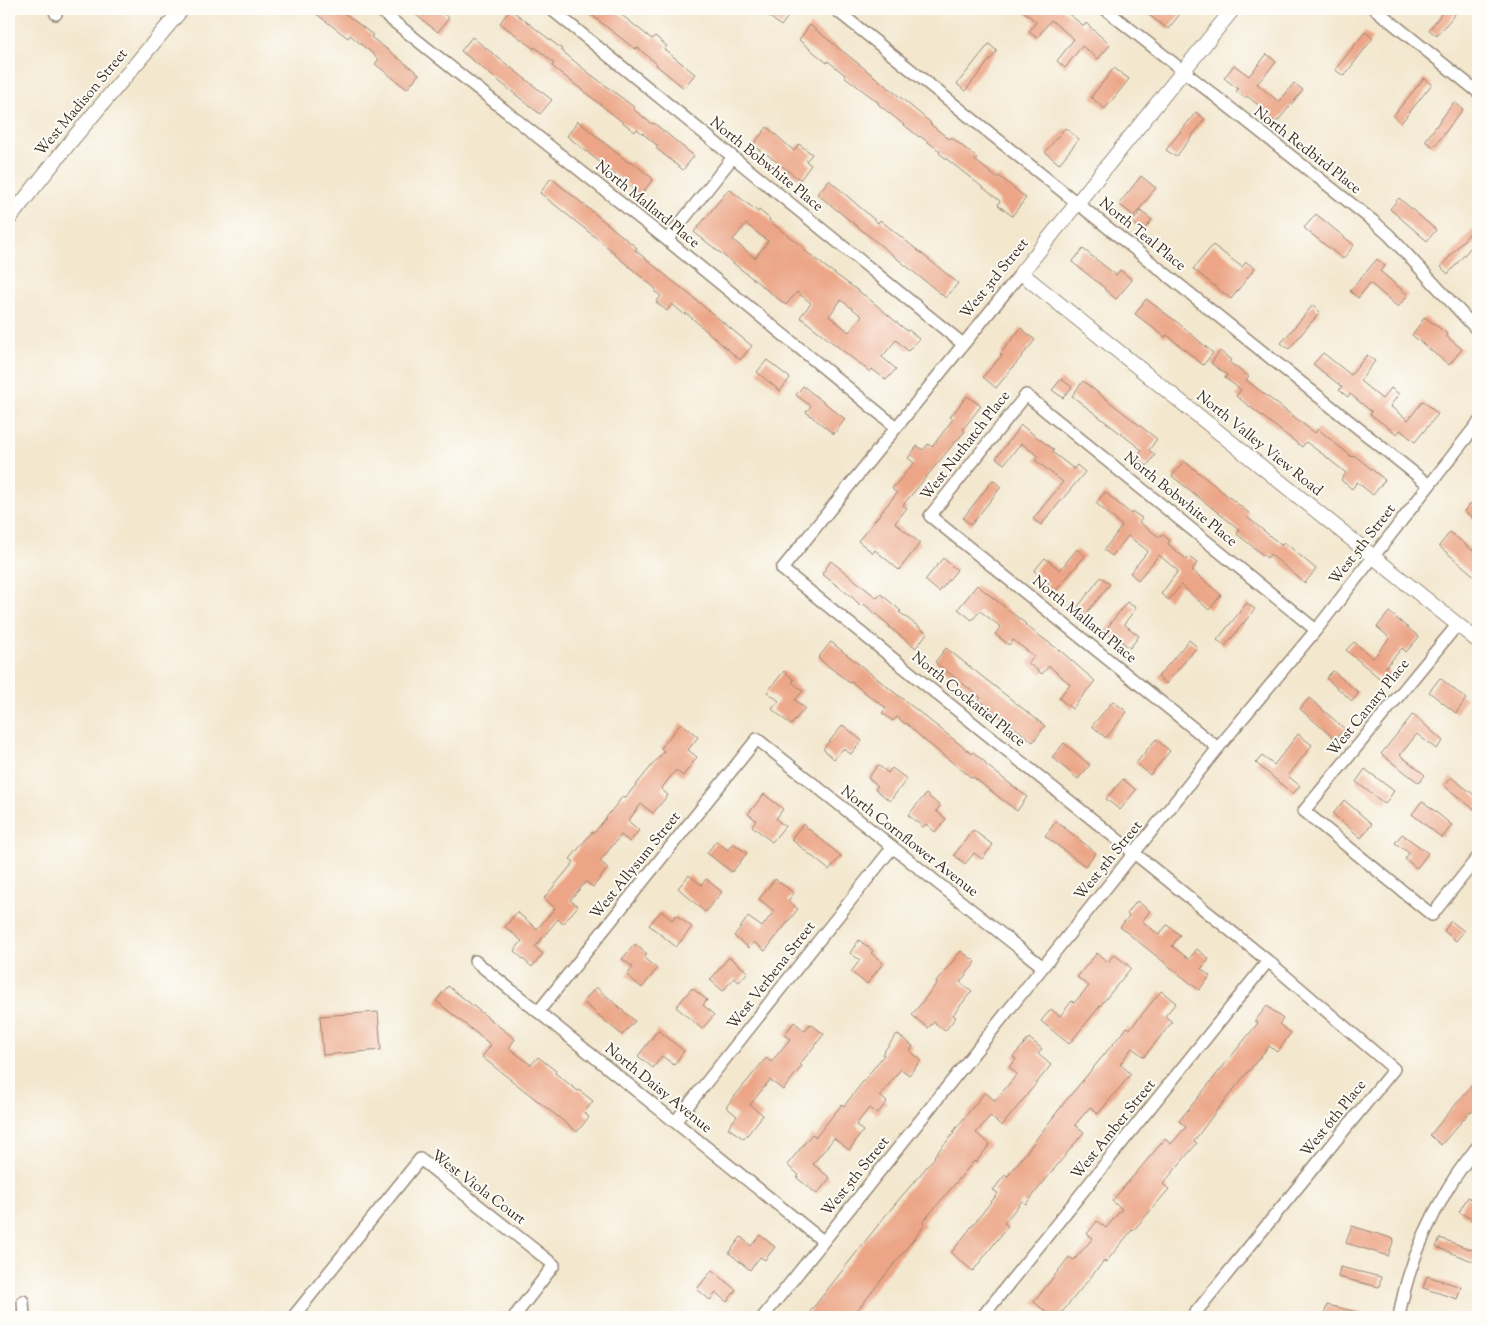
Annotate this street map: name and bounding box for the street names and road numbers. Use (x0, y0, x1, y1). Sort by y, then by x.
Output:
street label: West Madison Street (31, 45, 133, 161)
street label: North Redbird Place (1249, 102, 1365, 200)
street label: North Bobwhite Place (705, 113, 827, 217)
street label: North Mallard Place (590, 156, 704, 254)
street label: North Teal Place (1094, 193, 1190, 277)
street label: West 3rd Street (956, 234, 1034, 324)
street label: West Nuthatch Place (916, 386, 1016, 506)
street label: North Valley View Road (1191, 386, 1327, 502)
street label: North Bobwhite Place (1119, 448, 1241, 552)
street label: West 5th Street (1325, 500, 1401, 590)
street label: North Mallard Place (1027, 571, 1141, 669)
street label: North Cockatiel Place (907, 647, 1029, 753)
street label: West Canary Place (1323, 655, 1415, 761)
street label: North Cornflower Avenue (836, 781, 982, 903)
street label: West Allysum Street (586, 808, 686, 924)
street label: West 5th Street (1070, 817, 1148, 905)
street label: West Verbena Street (723, 917, 821, 1035)
street label: North Daisy Avenue (600, 1039, 716, 1139)
street label: West Amber Street (1067, 1075, 1161, 1185)
street label: West 6th Place (1296, 1076, 1372, 1162)
street label: West 5th Street (817, 1133, 895, 1221)
street label: West Viola Court (426, 1145, 530, 1231)

